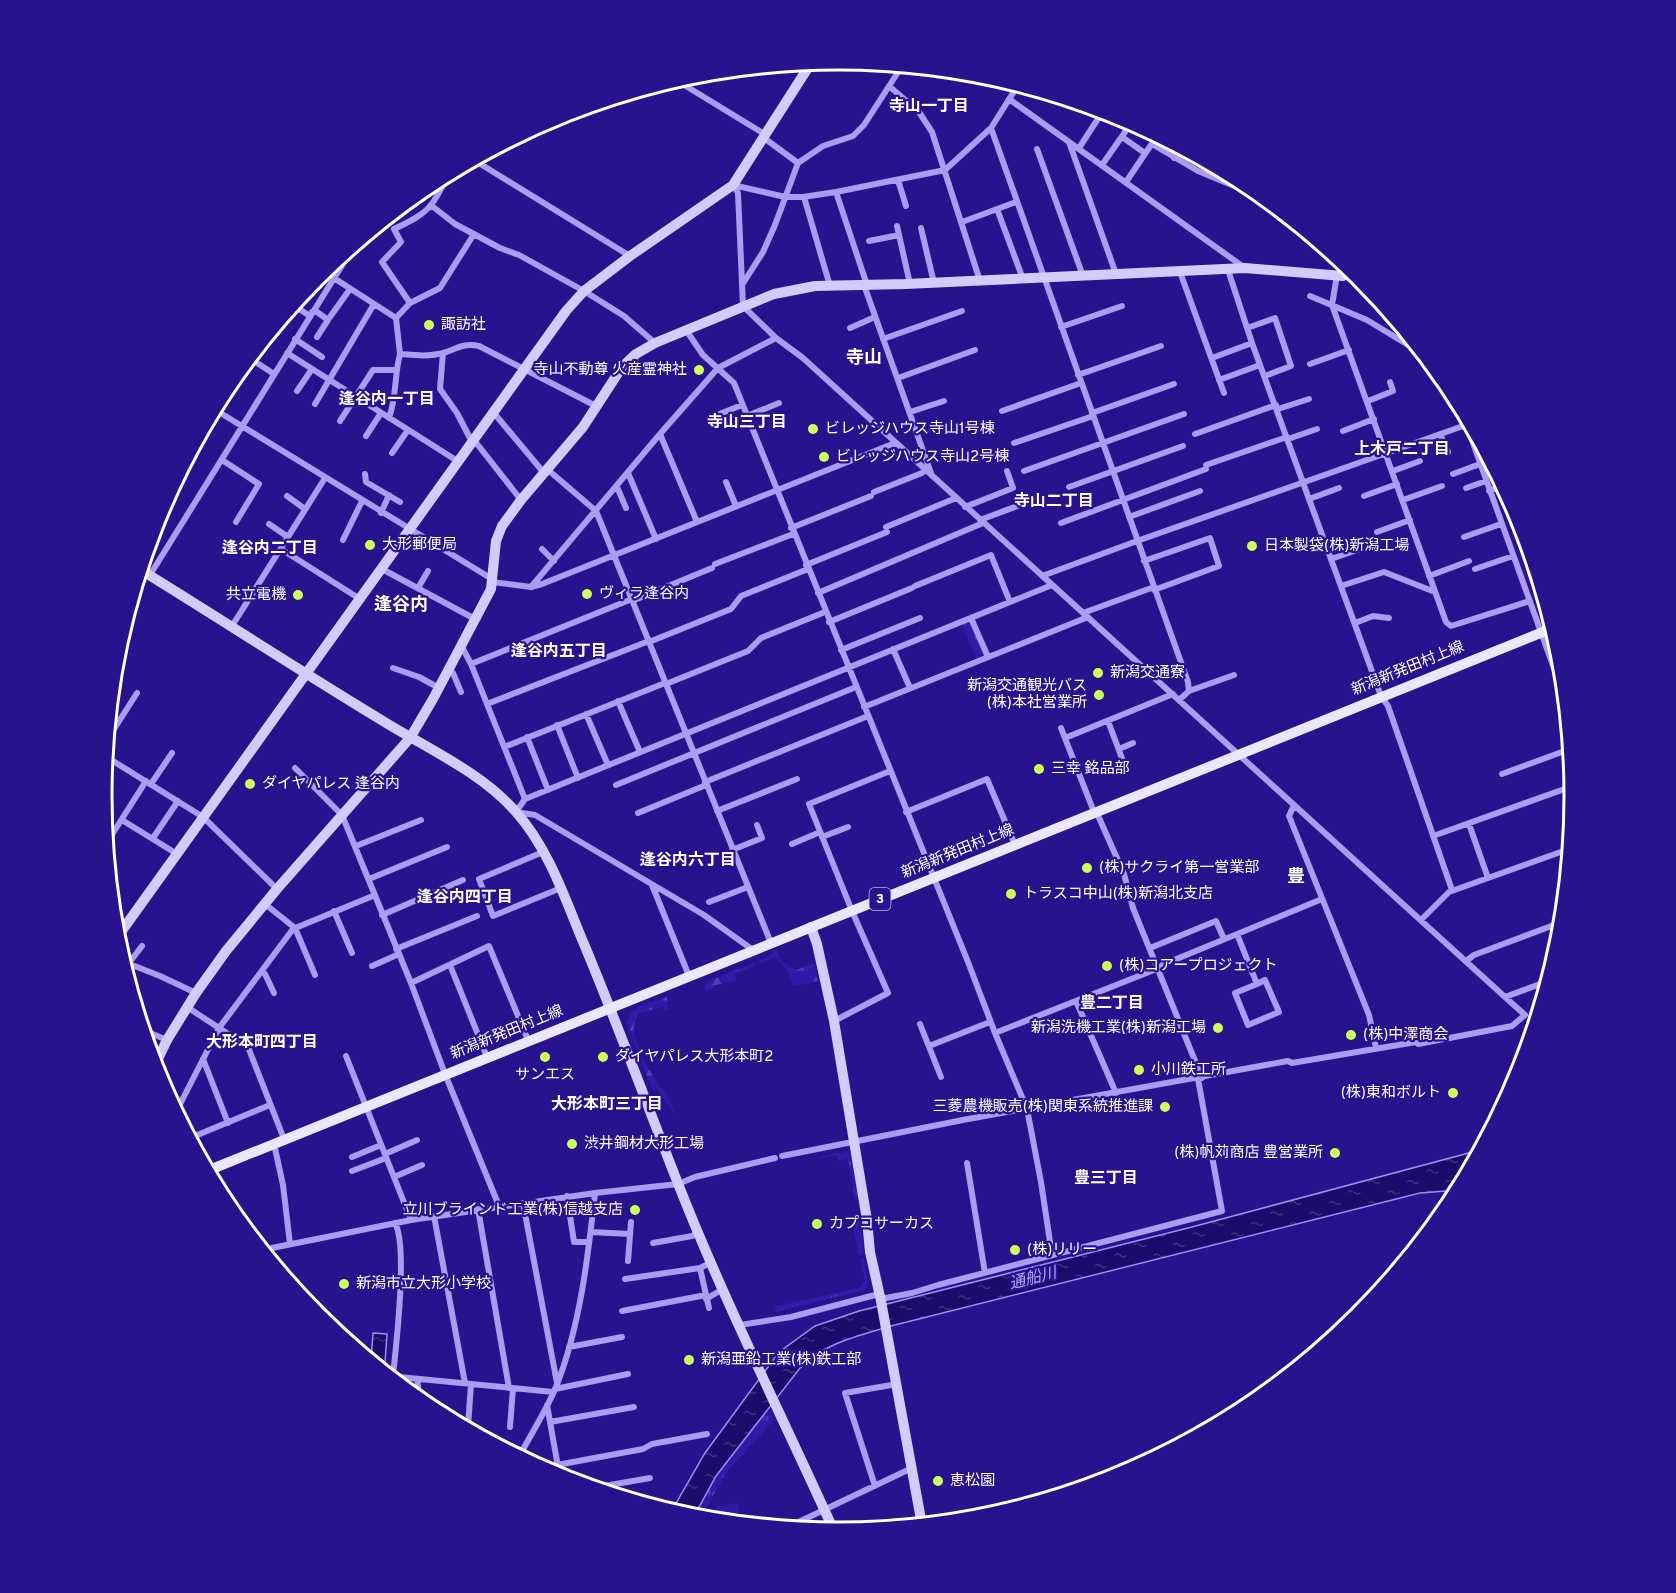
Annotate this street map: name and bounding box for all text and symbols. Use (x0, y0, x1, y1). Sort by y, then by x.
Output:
district label: 寺山一丁目 (889, 97, 969, 117)
place label: 諏訪社 (441, 316, 486, 335)
marker: 諏訪社 (422, 318, 436, 332)
district label: 寺山 (846, 347, 882, 370)
place label: 寺山不動尊 火産霊神社 (533, 361, 687, 380)
marker: 寺山不動尊 火産霊神社 (692, 363, 706, 377)
district label: 逢谷内一丁目 (339, 390, 435, 410)
district label: 寺山三丁目 (707, 413, 787, 433)
place label: ビレッジハウス寺山1号棟 (825, 419, 995, 439)
marker: ビレッジハウス寺山1号棟 (806, 422, 820, 436)
district label: 上木戸二丁目 (1354, 440, 1450, 460)
place label: ビレッジハウス寺山2号棟 (836, 447, 1009, 467)
marker: ビレッジハウス寺山2号棟 (817, 450, 831, 464)
district label: 寺山二丁目 (1014, 492, 1094, 512)
place label: 大形郵便局 (382, 536, 457, 555)
place label: 日本製袋(株)新潟工場 (1264, 536, 1409, 556)
marker: 大形郵便局 (363, 538, 377, 552)
district label: 逢谷内二丁目 (222, 539, 318, 559)
marker: 日本製袋(株)新潟工場 (1245, 539, 1259, 553)
place label: 共立電機 (226, 585, 286, 605)
place label: ヴィラ逢谷内 (599, 585, 689, 604)
marker: ヴィラ逢谷内 (580, 587, 594, 601)
marker: 共立電機 (291, 588, 305, 602)
district label: 逢谷内 (374, 594, 428, 617)
street label: 新潟新発田村上線 (1348, 637, 1467, 700)
district label: 逢谷内五丁目 (511, 642, 607, 662)
place label: 新潟交通寮 (1110, 664, 1185, 683)
marker: 新潟交通寮 (1091, 666, 1105, 680)
place label: 新潟交通観光バス (株)本社営業所 (967, 677, 1087, 713)
marker: 新潟交通観光バス (株)本社営業所 (1092, 688, 1106, 702)
place label: 三幸 銘品部 (1051, 759, 1130, 779)
marker: 三幸 銘品部 (1032, 762, 1046, 776)
place label: ダイヤパレス 逢谷内 (262, 775, 400, 794)
marker: ダイヤパレス 逢谷内 (243, 777, 257, 791)
street label: 新潟新発田村上線 (898, 820, 1017, 883)
district label: 逢谷内六丁目 (640, 851, 736, 871)
place label: (株)サクライ第一営業部 (1099, 859, 1259, 878)
marker: (株)サクライ第一営業部 (1080, 861, 1094, 875)
district label: 豊 (1287, 866, 1305, 889)
place label: トラスコ中山(株)新潟北支店 (1023, 884, 1213, 904)
marker: トラスコ中山(株)新潟北支店 (1004, 887, 1018, 901)
district label: 逢谷内四丁目 (417, 888, 513, 908)
road number: 3 (870, 888, 890, 910)
place label: (株)コアープロジェクト (1119, 957, 1278, 976)
marker: (株)コアープロジェクト (1100, 959, 1114, 973)
district label: 豊二丁目 (1080, 994, 1144, 1014)
street label: 新潟新発田村上線 (447, 1001, 566, 1064)
place label: 新潟洗機工業(株)新潟工場 (1031, 1018, 1206, 1038)
marker: 新潟洗機工業(株)新潟工場 (1211, 1021, 1225, 1035)
place label: (株)中澤商会 (1363, 1026, 1448, 1045)
marker: (株)中澤商会 (1344, 1028, 1358, 1042)
district label: 大形本町四丁目 (206, 1033, 318, 1053)
place label: ダイヤパレス大形本町2 (615, 1048, 773, 1067)
marker: サンエス (538, 1050, 552, 1064)
marker: ダイヤパレス大形本町2 (596, 1050, 610, 1064)
place label: 小川鉄工所 (1151, 1061, 1226, 1080)
marker: 小川鉄工所 (1132, 1063, 1146, 1077)
place label: サンエス (515, 1066, 575, 1085)
place label: (株)東和ボルト (1341, 1084, 1441, 1103)
marker: (株)東和ボルト (1446, 1086, 1460, 1100)
district label: 大形本町三丁目 (551, 1095, 663, 1115)
place label: 三菱農機販売(株)関東系統推進課 (933, 1097, 1153, 1117)
marker: 三菱農機販売(株)関東系統推進課 (1158, 1100, 1172, 1114)
place label: 渋井鋼材大形工場 (584, 1134, 704, 1154)
marker: 渋井鋼材大形工場 (565, 1137, 579, 1151)
place label: (株)帆苅商店 豊営業所 (1174, 1144, 1323, 1163)
marker: (株)帆苅商店 豊営業所 (1328, 1146, 1342, 1160)
district label: 豊三丁目 (1074, 1169, 1138, 1189)
place label: 立川ブラインド工業(株)信越支店 (403, 1201, 623, 1220)
marker: 立川ブラインド工業(株)信越支店 (628, 1203, 642, 1217)
place label: カプコサーカス (829, 1215, 934, 1234)
marker: カプコサーカス (810, 1217, 824, 1231)
place label: (株)リリー (1027, 1241, 1097, 1260)
marker: (株)リリー (1008, 1243, 1022, 1257)
water label: 通船川 (1007, 1263, 1061, 1295)
place label: 新潟市立大形小学校 (356, 1275, 491, 1294)
marker: 新潟市立大形小学校 (337, 1277, 351, 1291)
place label: 新潟亜鉛工業(株)鉄工部 (701, 1350, 861, 1370)
marker: 新潟亜鉛工業(株)鉄工部 (682, 1353, 696, 1367)
place label: 恵松園 (950, 1472, 995, 1491)
marker: 恵松園 (931, 1474, 945, 1488)

